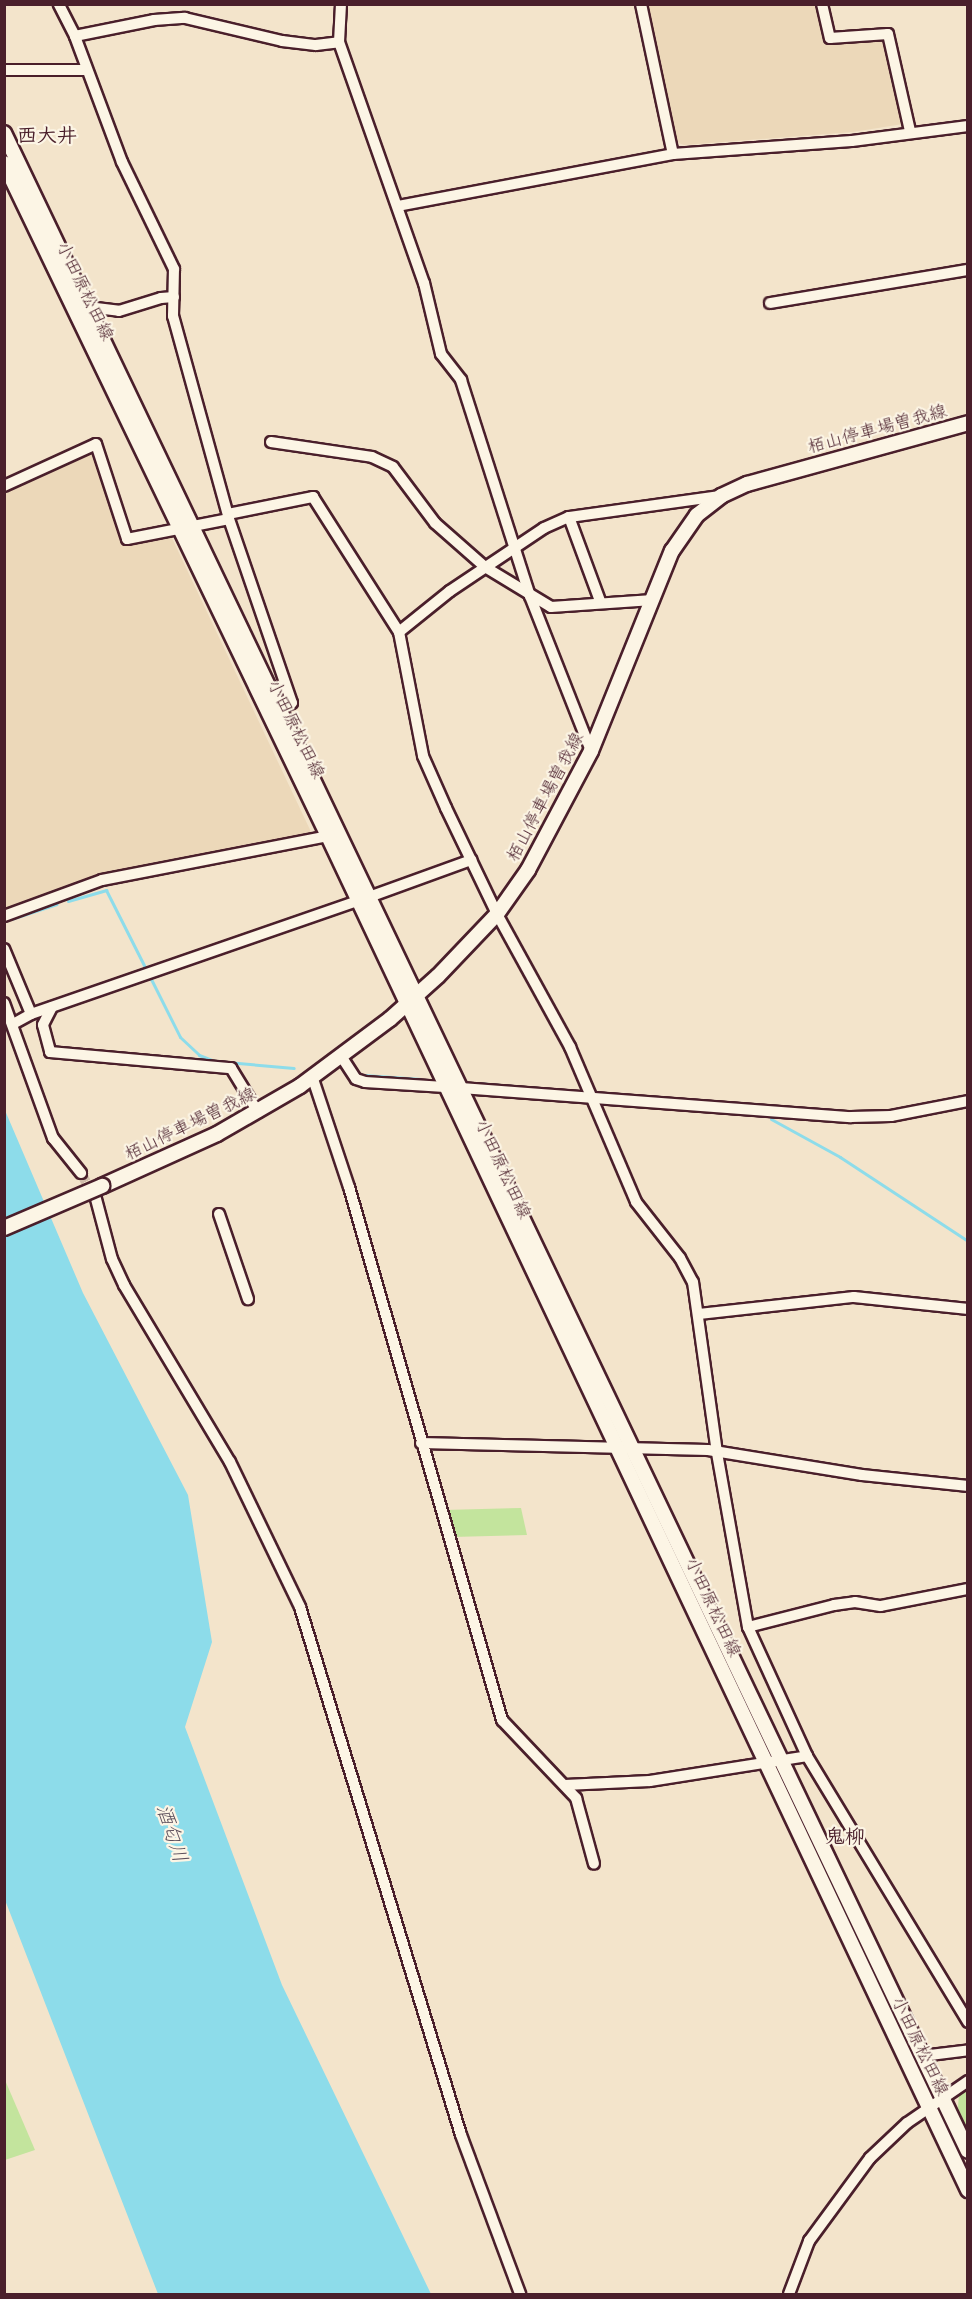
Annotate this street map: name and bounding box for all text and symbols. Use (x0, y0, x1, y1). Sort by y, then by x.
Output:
district label: 西大井 (17, 122, 77, 146)
street label: 小田原松田線 (52, 238, 118, 344)
street label: 栢山停車場曽我線 (805, 400, 949, 458)
street label: 小田原松田線 (263, 676, 329, 782)
street label: 栢山停車場曽我線 (502, 728, 588, 866)
street label: 栢山停車場曽我線 (121, 1083, 259, 1165)
street label: 小田原松田線 (470, 1115, 536, 1223)
street label: 小田原松田線 (680, 1553, 746, 1661)
water label: 酒匂川 (152, 1801, 194, 1865)
district label: 鬼柳 (825, 1823, 865, 1847)
street label: 小田原松田線 (887, 1993, 953, 2099)

